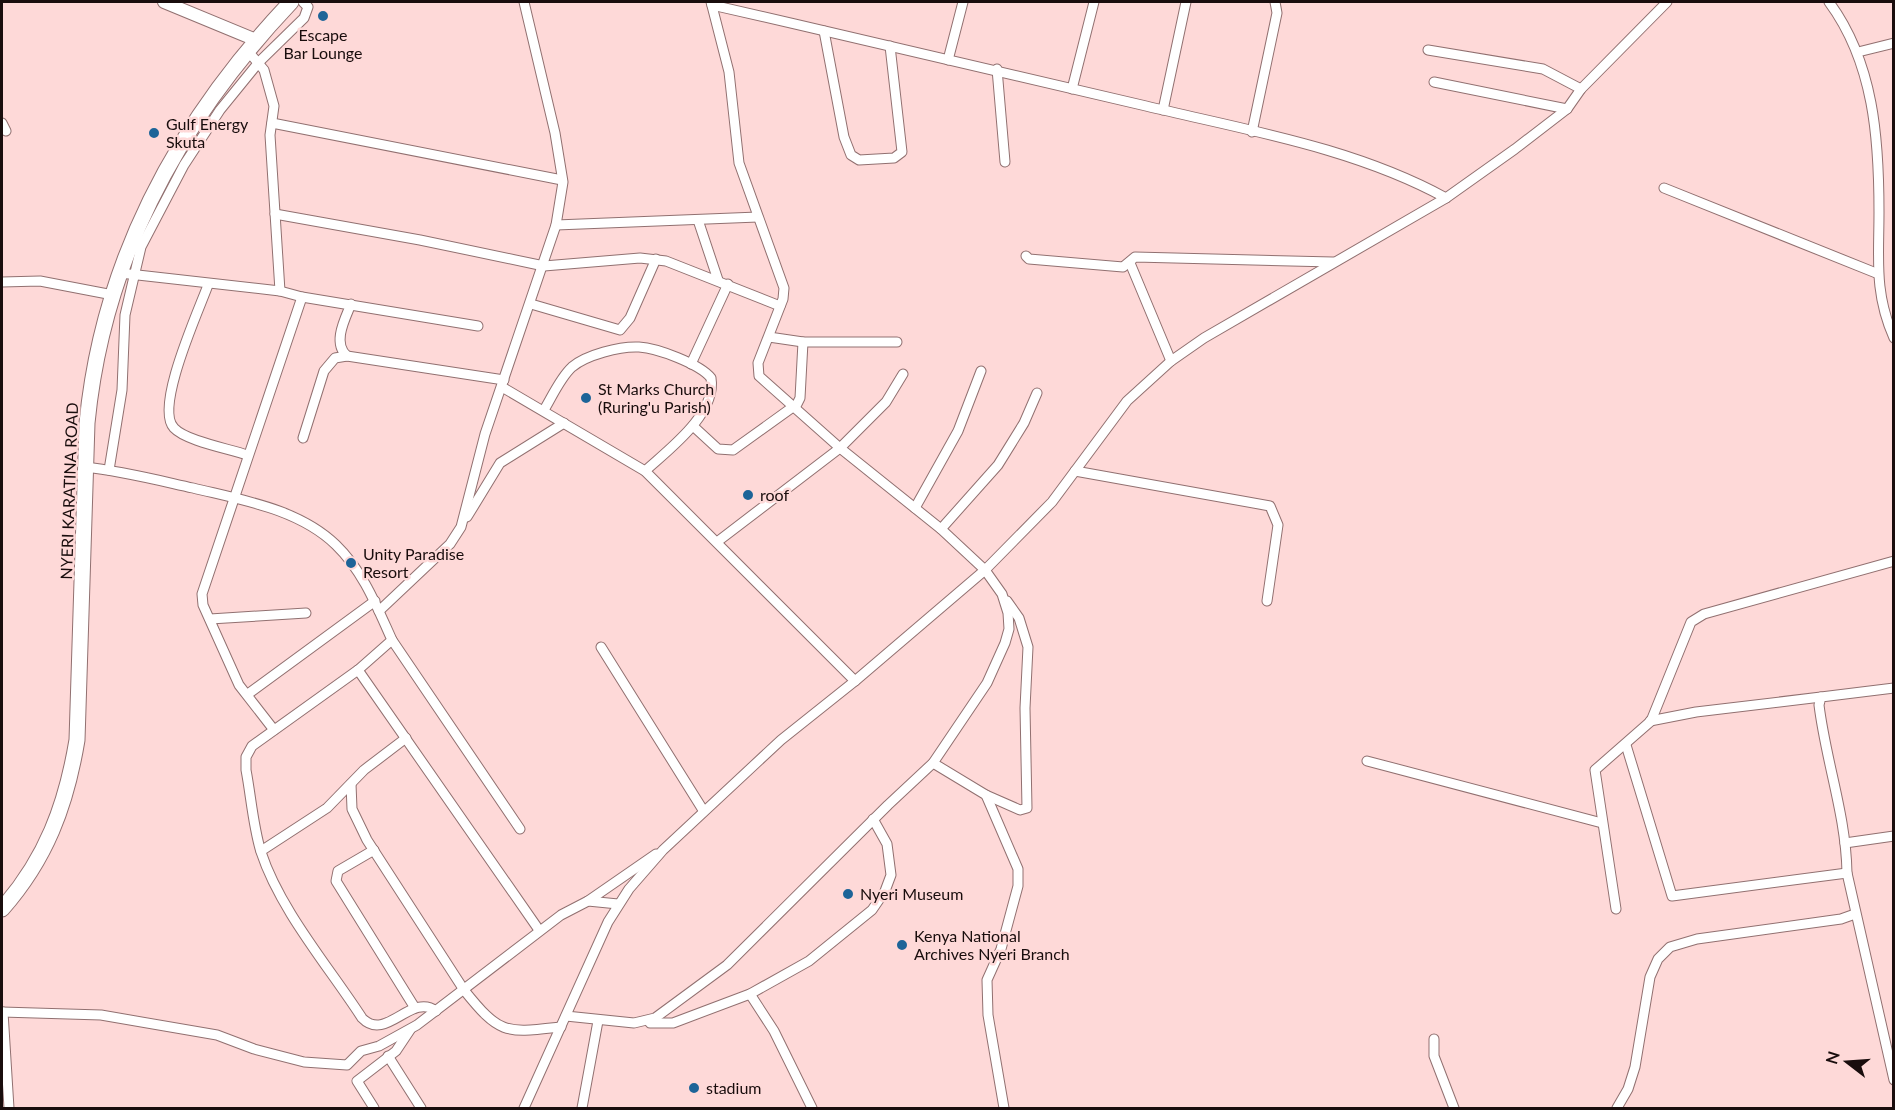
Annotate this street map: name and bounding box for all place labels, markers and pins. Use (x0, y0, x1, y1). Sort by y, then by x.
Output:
marker: Escape Bar Lounge (316, 9, 330, 23)
place label: Escape Bar Lounge (284, 25, 362, 62)
place label: Gulf Energy Skuta (166, 114, 249, 151)
marker: Gulf Energy Skuta (147, 126, 161, 140)
place label: St Marks Church (Ruring'u Parish) (598, 379, 714, 416)
marker: St Marks Church (Ruring'u Parish) (579, 391, 593, 405)
place label: roof (760, 485, 789, 504)
marker: roof (741, 488, 755, 502)
place label: Unity Paradise Resort (363, 544, 464, 581)
marker: Unity Paradise Resort (344, 556, 358, 570)
place label: Nyeri Museum (860, 884, 963, 903)
marker: Nyeri Museum (841, 887, 855, 901)
place label: Kenya National Archives Nyeri Branch (914, 926, 1070, 963)
marker: Kenya National Archives Nyeri Branch (895, 938, 909, 952)
place label: stadium (706, 1078, 762, 1097)
marker: stadium (687, 1081, 701, 1095)

